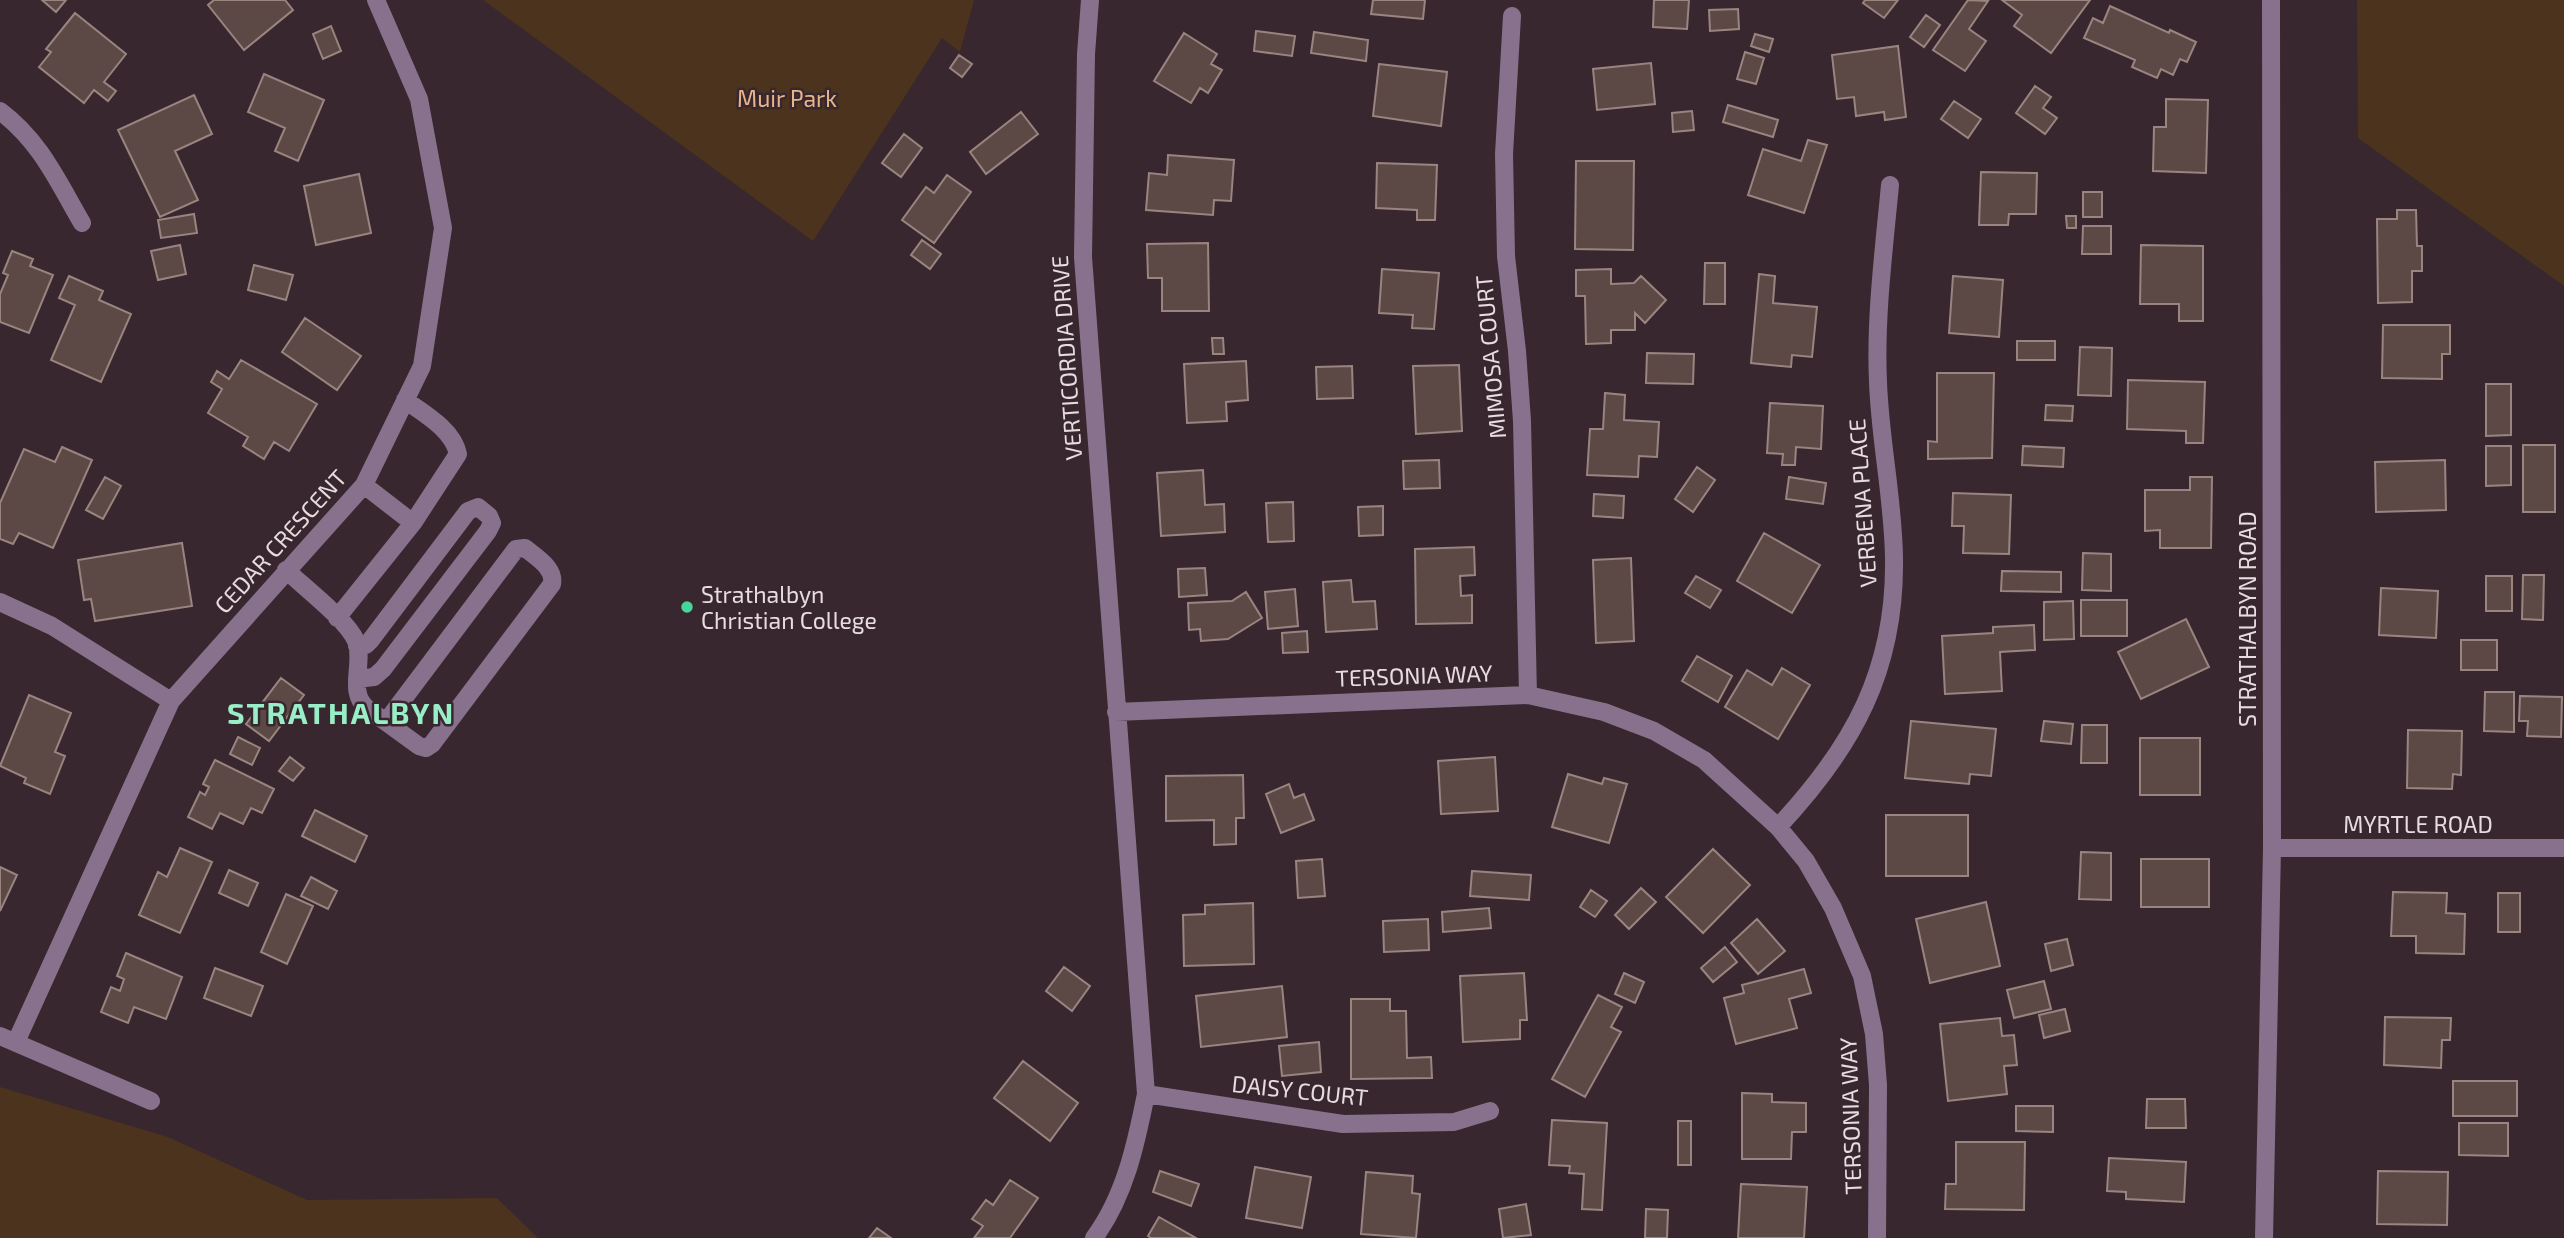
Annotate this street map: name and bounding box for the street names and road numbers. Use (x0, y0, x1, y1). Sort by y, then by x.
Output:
street label: VERTICORDIA DRIVE (1045, 255, 1087, 461)
street label: MIMOSA COURT (1469, 274, 1511, 440)
street label: VERBENA PLACE (1842, 418, 1882, 588)
street label: CEDAR CRESCENT (208, 463, 352, 619)
street label: STRATHALBYN ROAD (2233, 511, 2261, 727)
street label: TERSONIA WAY (1335, 658, 1493, 692)
street label: MYRTLE ROAD (2343, 810, 2493, 838)
street label: TERSONIA WAY (1833, 1037, 1867, 1195)
street label: DAISY COURT (1231, 1069, 1369, 1111)

